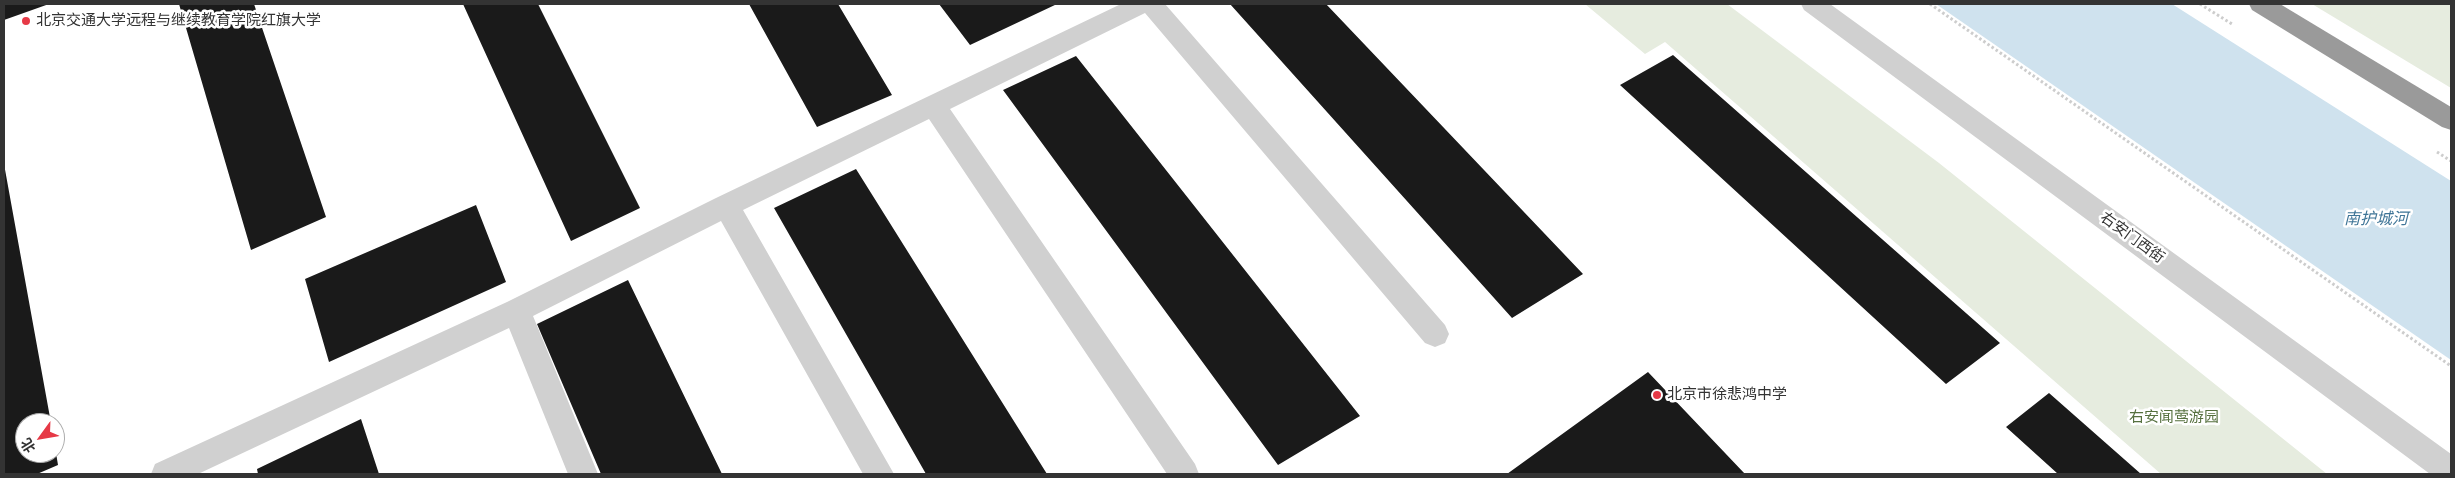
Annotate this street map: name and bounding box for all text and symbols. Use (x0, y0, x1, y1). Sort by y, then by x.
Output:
place label: 北京交通大学远程与继续教育学院红旗大学 (36, 12, 321, 30)
marker: 北京交通大学远程与继续教育学院红旗大学 (20, 15, 32, 27)
street label: 右安门西街 (2096, 209, 2168, 267)
water label: 南护城河 (2344, 210, 2408, 230)
place label: 北京市徐悲鸿中学 (1667, 386, 1787, 404)
marker: 北京市徐悲鸿中学 (1651, 389, 1663, 401)
park label: 右安闻莺游园 (2129, 409, 2219, 427)
north arrow (15, 413, 65, 463)
text: 北 (17, 435, 39, 456)

